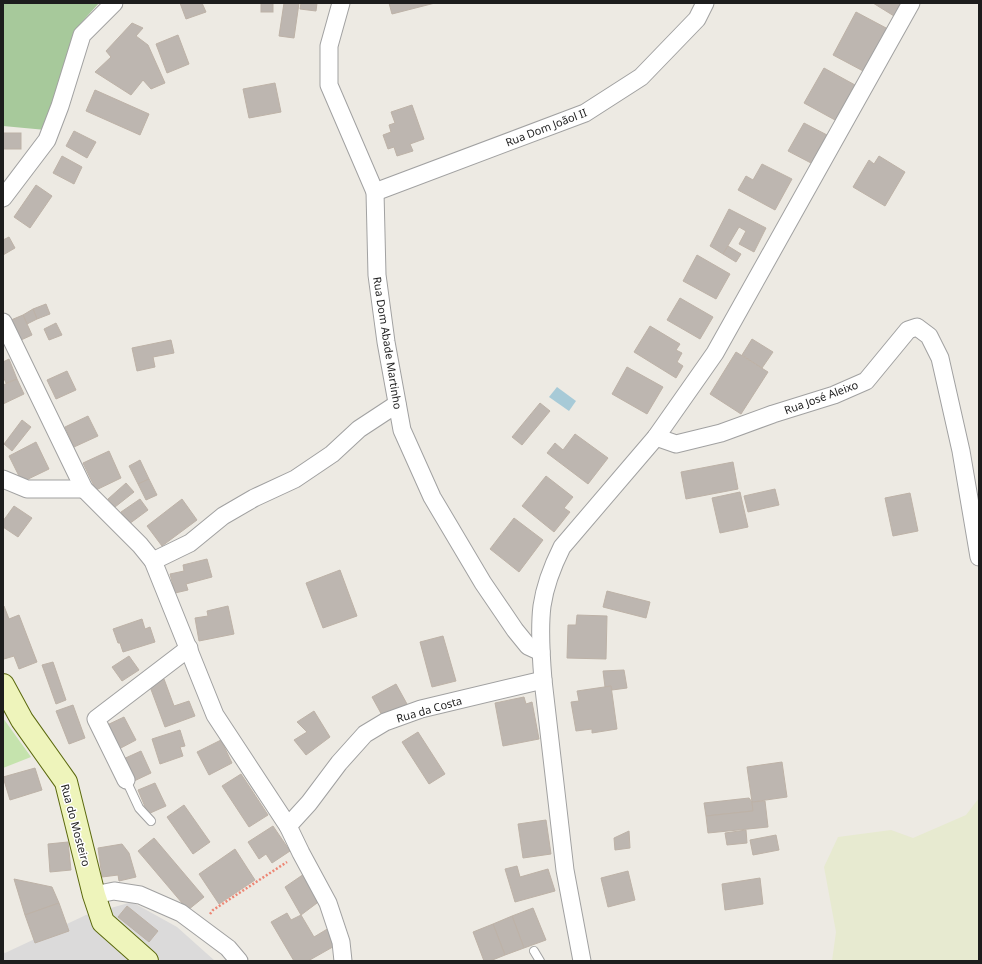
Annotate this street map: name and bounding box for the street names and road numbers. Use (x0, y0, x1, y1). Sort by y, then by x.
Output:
street label: Rua Dom Joãol II (503, 104, 589, 149)
street label: Rua Dom Abade Martinho (370, 276, 406, 411)
street label: Rua José Aleixo (782, 377, 860, 417)
street label: Rua da Costa (394, 692, 464, 726)
street label: Rua do Mosteiro (58, 782, 94, 868)

